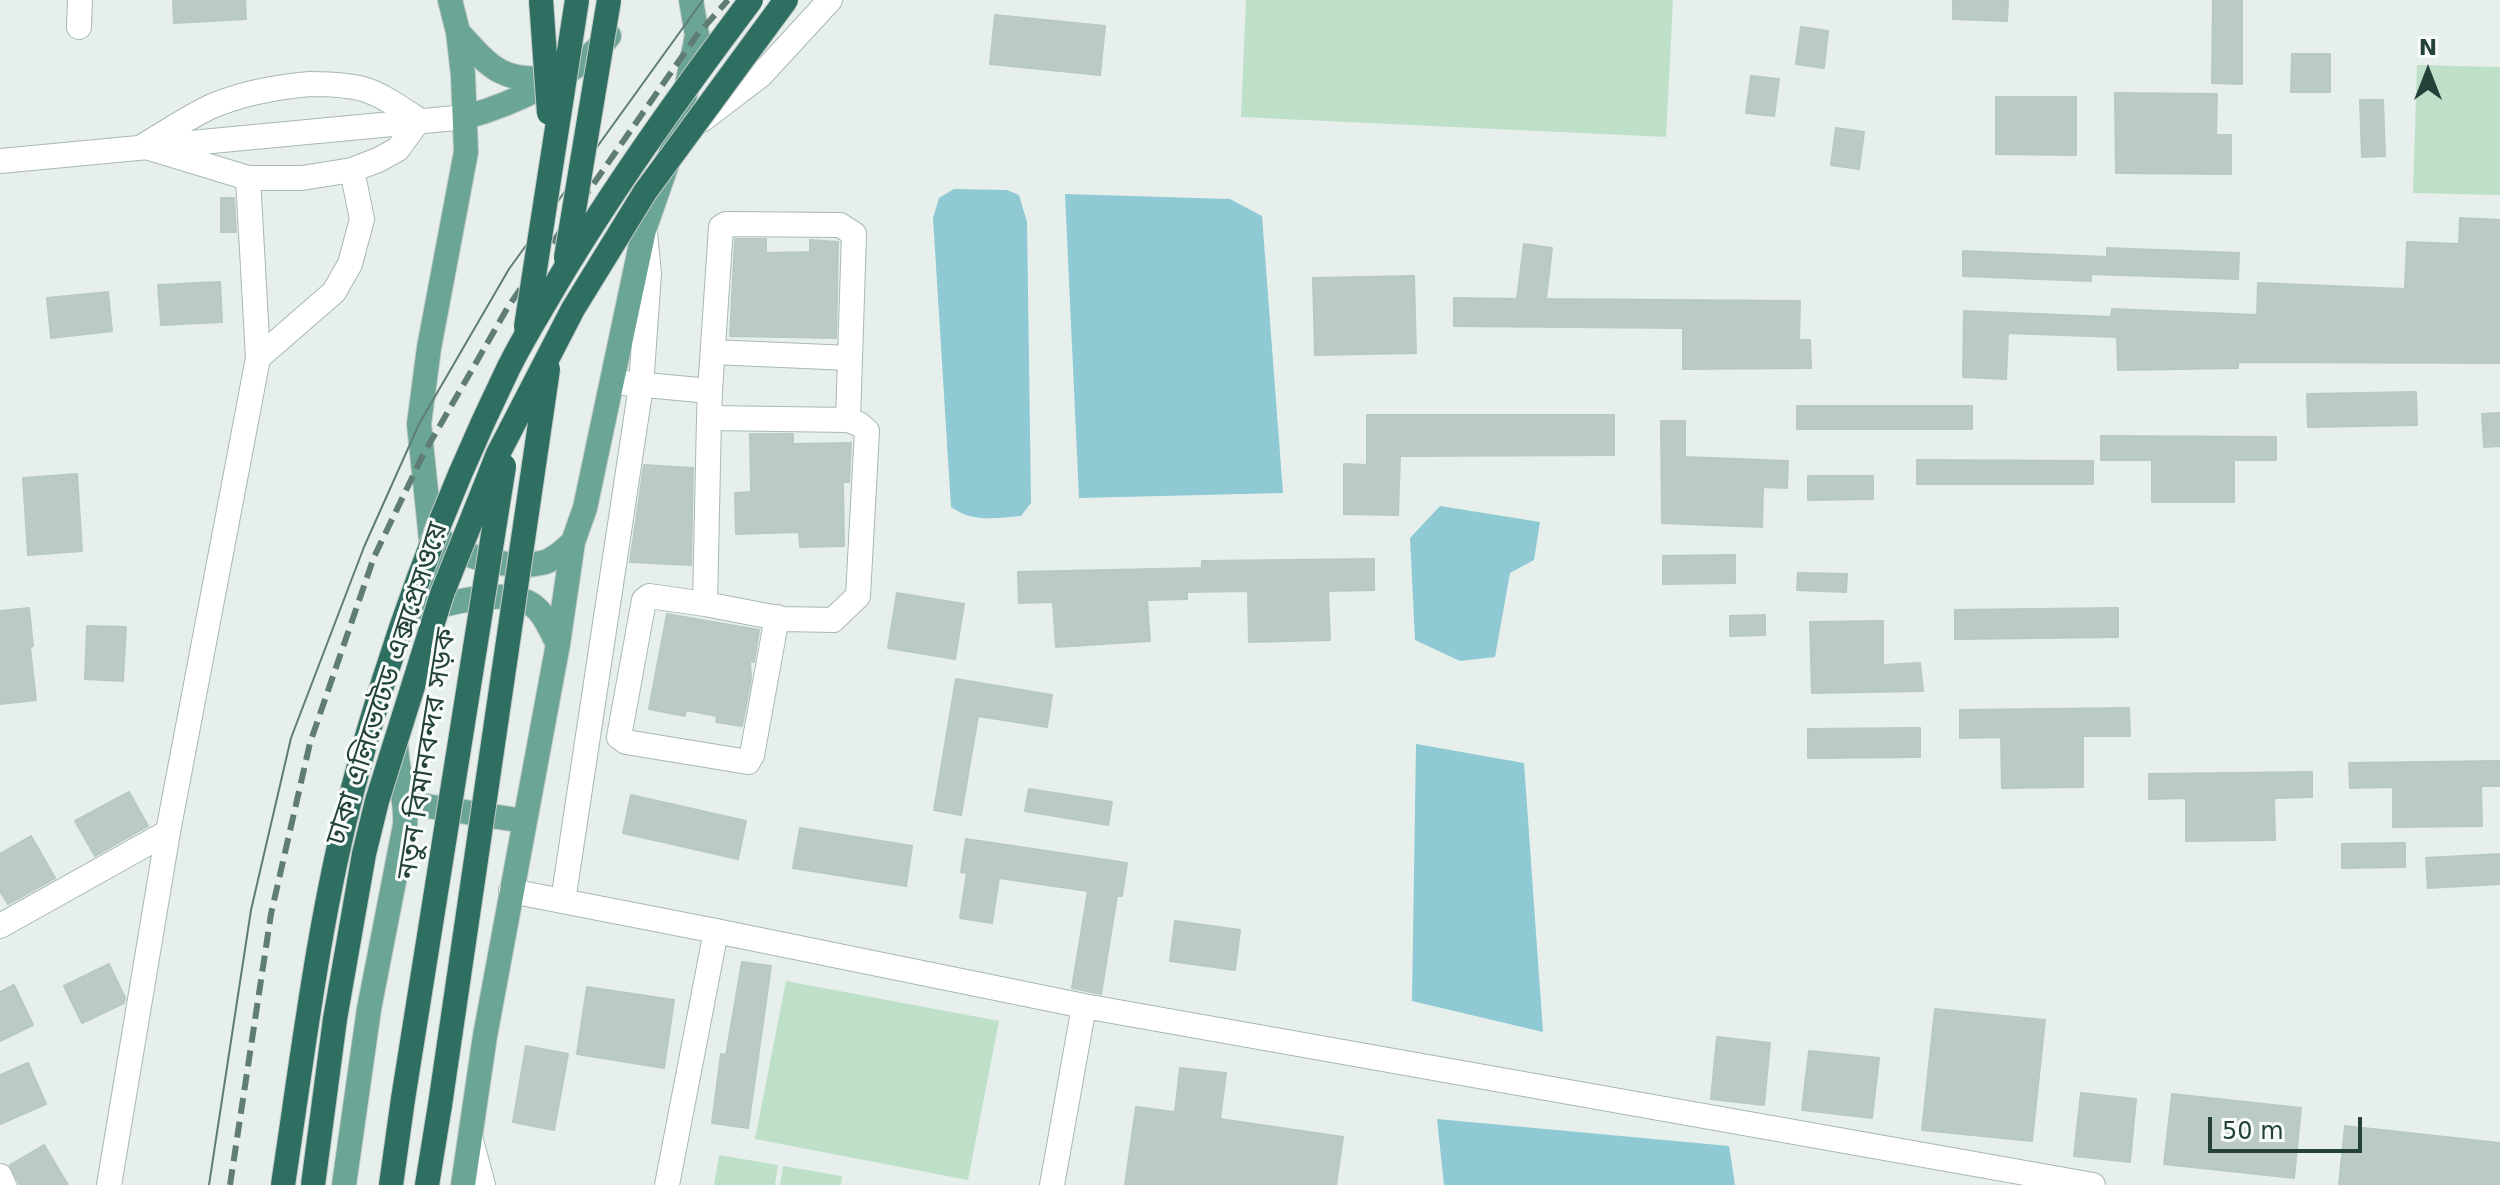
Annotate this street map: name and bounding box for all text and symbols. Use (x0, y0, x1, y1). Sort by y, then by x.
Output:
north arrow (2388, 32, 2468, 112)
text: N (2419, 35, 2437, 60)
street label: ঢাকা এলিভেটেড এক্সপ্রেসওয়ে (320, 519, 456, 849)
street label: নতুন বিমানবন্দর সড়ক (392, 626, 464, 882)
scale bar (2212, 1101, 2366, 1151)
text: 50 m (2222, 1117, 2284, 1145)

